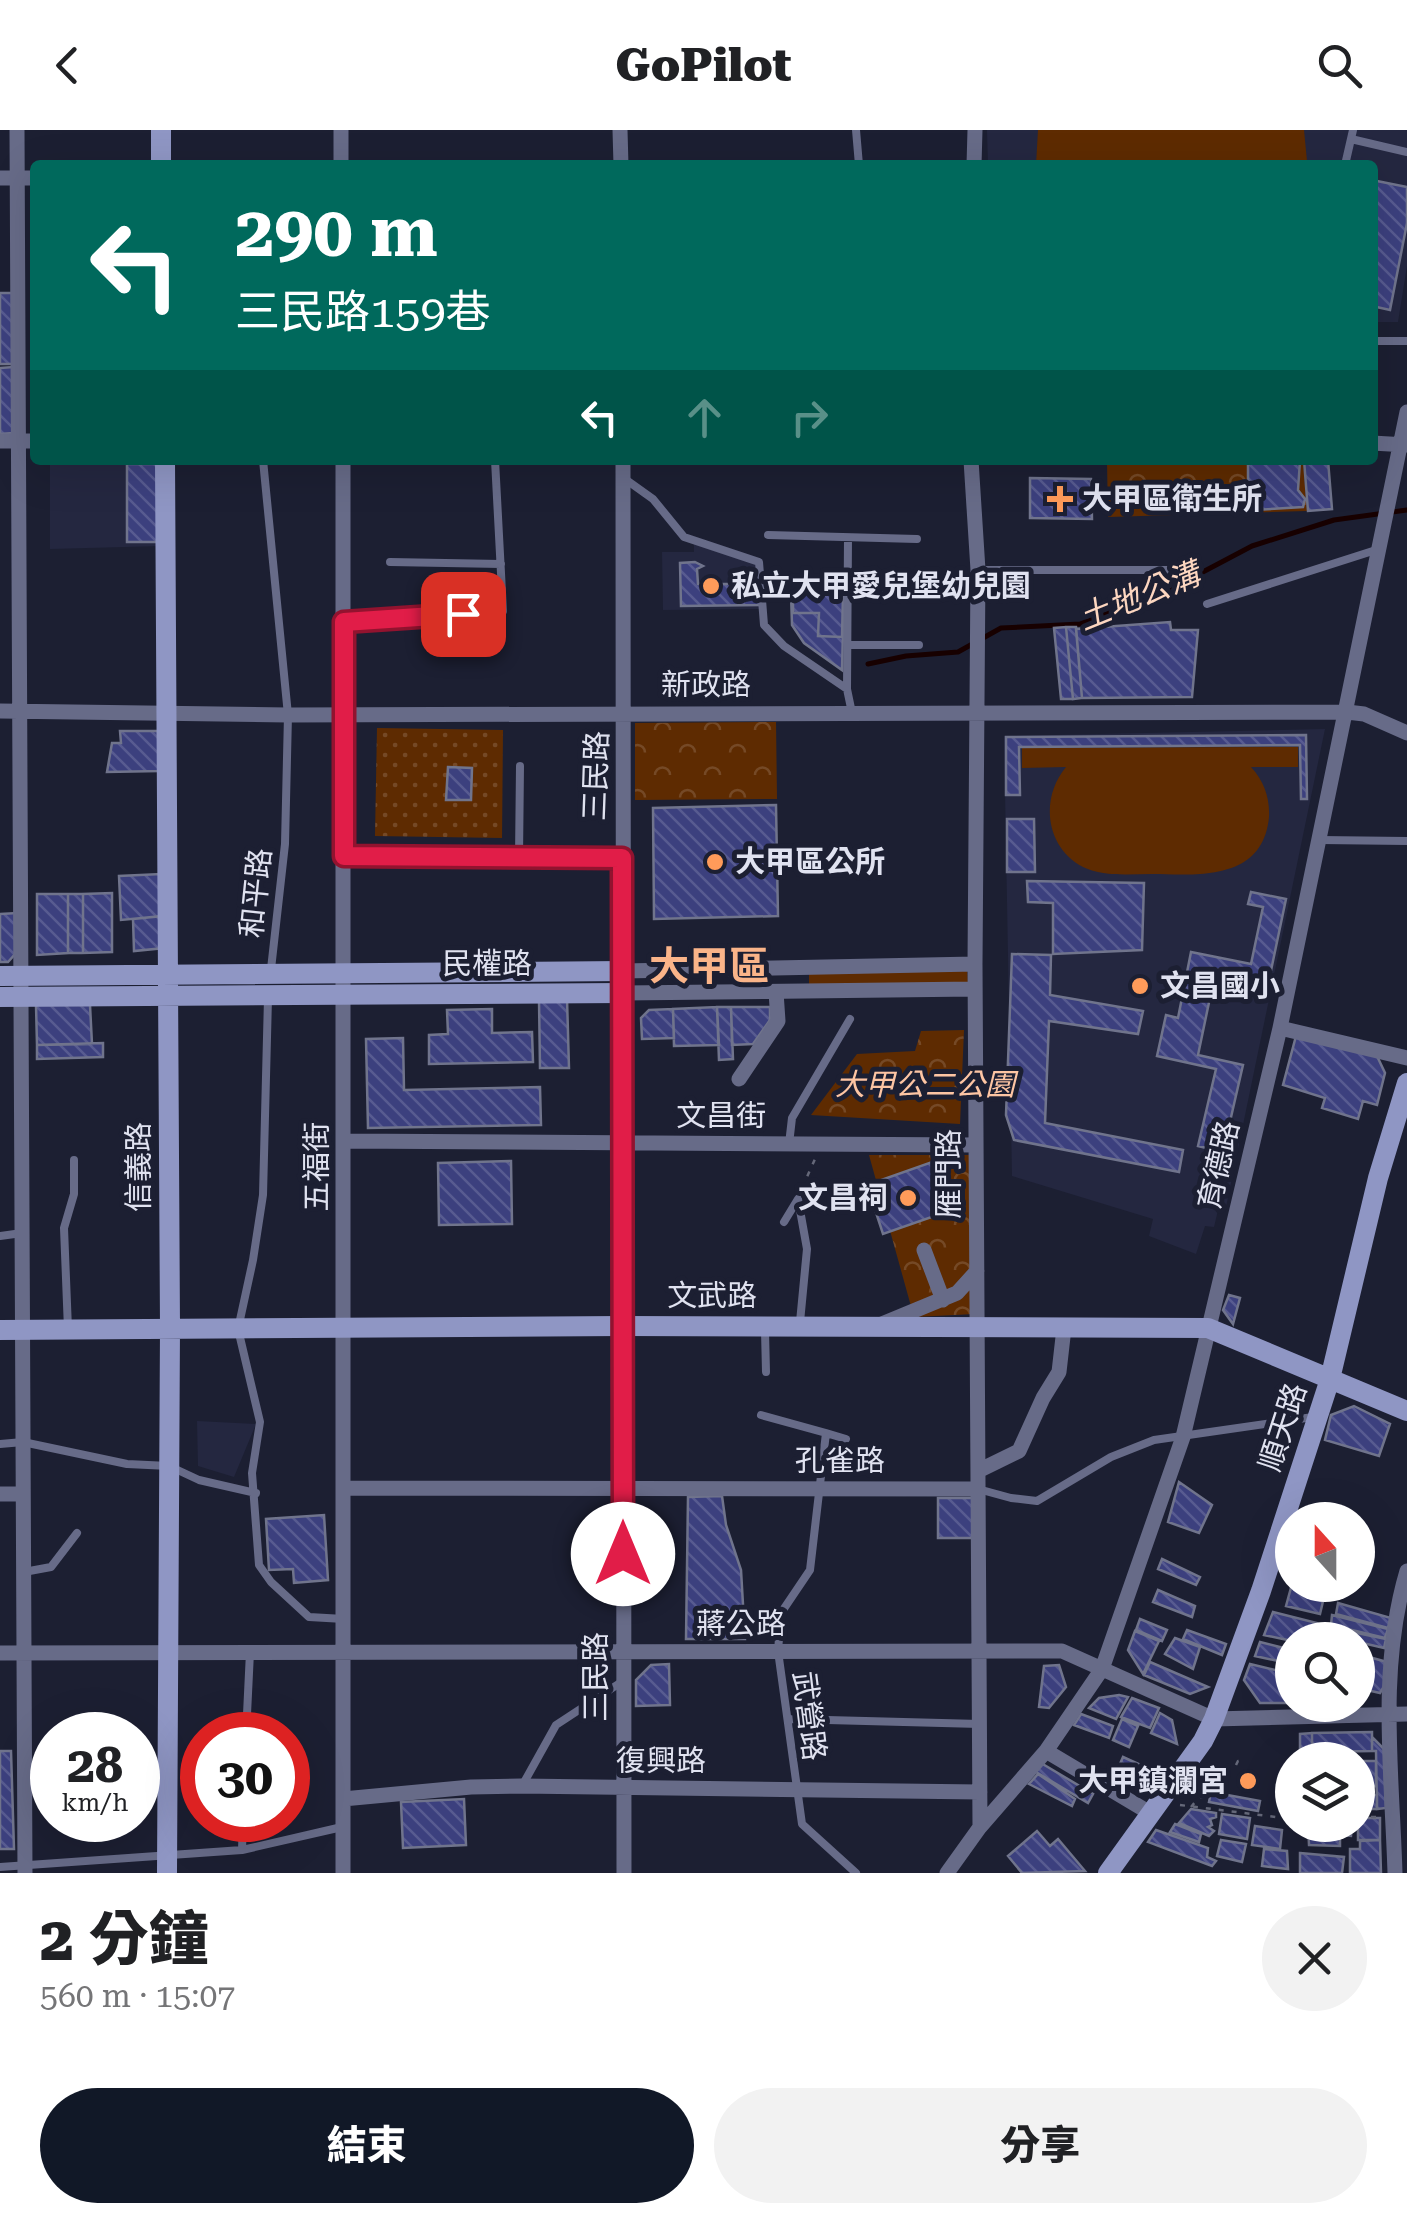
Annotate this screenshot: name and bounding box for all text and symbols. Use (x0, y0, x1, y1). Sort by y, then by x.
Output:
icon: back (40, 38, 95, 93)
icon: search (1312, 38, 1367, 93)
text: GoPilot (616, 39, 792, 92)
text: 290 m (235, 191, 438, 273)
icon: left (70, 200, 200, 330)
text: 三民路159巷 (235, 285, 491, 338)
icon: left (572, 390, 627, 445)
icon: ahead (677, 390, 732, 445)
icon: right (782, 390, 837, 445)
place label: 大甲區衛生所 (1082, 481, 1262, 516)
marker: 大甲區衛生所 (1047, 486, 1073, 512)
water label: 土地公溝 (1073, 553, 1209, 638)
place label: 私立大甲愛兒堡幼兒園 (731, 568, 1031, 603)
pin (421, 572, 506, 657)
marker: 私立大甲愛兒堡幼兒園 (700, 575, 722, 597)
icon: arrive (436, 587, 491, 642)
street label: 新政路 (661, 667, 751, 702)
street label: 三民路 (576, 730, 615, 822)
place label: 大甲區公所 (735, 844, 885, 879)
street label: 和平路 (233, 846, 278, 940)
marker: 大甲區公所 (704, 851, 726, 873)
district label: 大甲區 (649, 943, 769, 990)
street label: 民權路 (442, 946, 532, 981)
place label: 文昌國小 (1160, 968, 1280, 1003)
marker: 文昌國小 (1129, 975, 1151, 997)
park label: 大甲公二公園 (835, 1067, 1019, 1102)
street label: 文昌街 (676, 1098, 766, 1133)
street label: 育德路 (1191, 1117, 1246, 1213)
street label: 信義路 (121, 1122, 156, 1212)
street label: 五福街 (299, 1122, 334, 1212)
street label: 雁門路 (931, 1129, 966, 1219)
place label: 文昌祠 (798, 1180, 888, 1215)
marker: 文昌祠 (897, 1187, 919, 1209)
street label: 文武路 (667, 1278, 757, 1313)
street label: 順天路 (1252, 1379, 1313, 1475)
street label: 孔雀路 (795, 1443, 885, 1478)
position arrow (571, 1502, 675, 1606)
north arrow (1275, 1502, 1375, 1602)
map controls (1275, 1502, 1375, 1842)
street label: 蔣公路 (696, 1606, 786, 1641)
button: search (1275, 1622, 1375, 1722)
street label: 三民路 (578, 1632, 613, 1722)
street label: 武營路 (787, 1669, 832, 1763)
speed limit sign: 30 (180, 1712, 310, 1842)
text: 28 (67, 1736, 123, 1794)
button: layers (1275, 1742, 1375, 1842)
street label: 復興路 (616, 1743, 706, 1778)
place label: 大甲鎮瀾宮 (1078, 1763, 1228, 1798)
marker: 大甲鎮瀾宮 (1237, 1770, 1259, 1792)
text: km/h (62, 1788, 128, 1817)
text: 2 分鐘 (40, 1904, 209, 1975)
button: close (1262, 1906, 1367, 2011)
text: 560 m · 15:07 (40, 1977, 235, 2015)
button: 結束 (40, 2088, 694, 2203)
button: 分享 (714, 2088, 1367, 2203)

